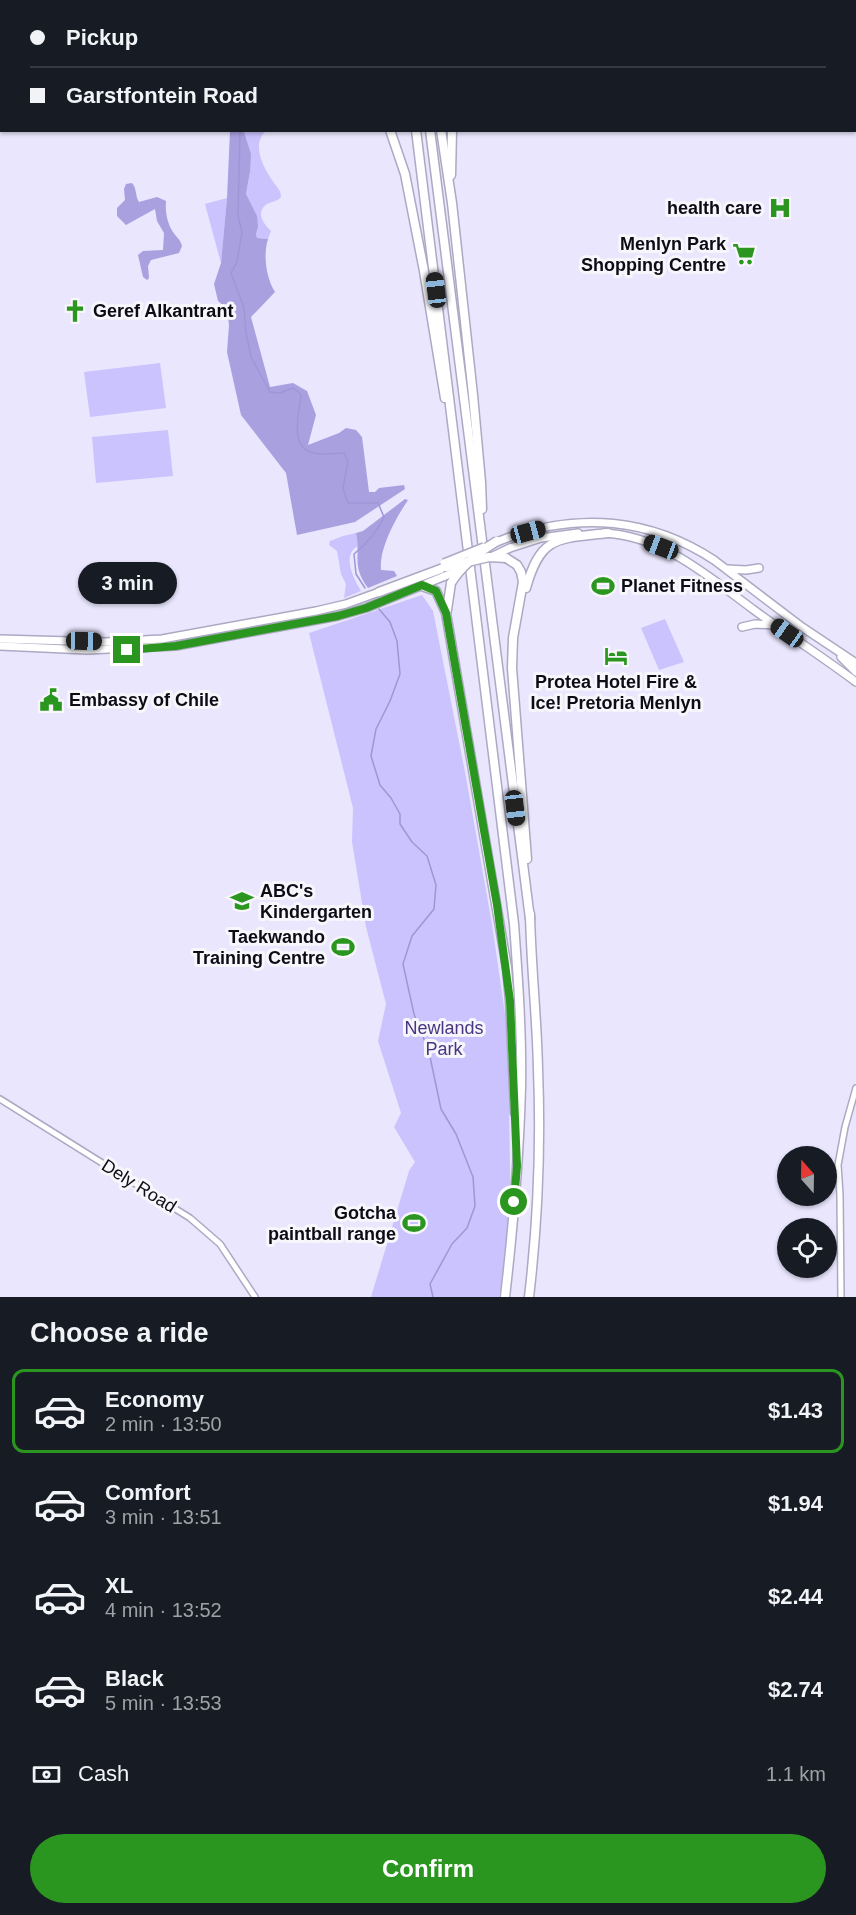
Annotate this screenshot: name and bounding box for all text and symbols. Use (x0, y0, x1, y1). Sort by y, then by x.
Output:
text: Pickup (66, 25, 138, 50)
text: Garstfontein Road (66, 83, 258, 108)
hospital icon: health care (767, 195, 793, 221)
place label: health care (667, 198, 762, 218)
place label: Menlyn Park Shopping Centre (581, 234, 727, 275)
supermarket icon: Menlyn Park Shopping Centre (731, 241, 757, 267)
car (425, 271, 447, 309)
church icon: Geref Alkantrant (62, 298, 88, 324)
place label: Geref Alkantrant (93, 301, 233, 321)
car (508, 519, 548, 545)
car (641, 532, 681, 562)
callout: 3 min (78, 563, 176, 605)
text: 3 min (101, 572, 154, 594)
sports icon: Planet Fitness (590, 573, 616, 599)
place label: Planet Fitness (621, 576, 743, 596)
car (767, 615, 807, 651)
car (66, 632, 102, 650)
route end (113, 636, 140, 663)
hotel icon: Protea Hotel Fire & Ice! Pretoria Menlyn (603, 643, 629, 669)
place label: Protea Hotel Fire & Ice! Pretoria Menlyn (530, 672, 702, 713)
public building icon: Embassy of Chile (38, 687, 64, 713)
place label: Embassy of Chile (69, 690, 219, 710)
car (504, 789, 526, 827)
place label: ABC's Kindergarten (260, 881, 372, 922)
school or university icon: ABC's Kindergarten (229, 888, 255, 914)
place label: Taekwando Training Centre (193, 927, 325, 968)
sports icon: Taekwando Training Centre (330, 934, 356, 960)
park label: Newlands Park (404, 1018, 484, 1059)
north arrow (777, 1146, 837, 1206)
map controls (777, 1146, 837, 1278)
street label: Dely Road (98, 1155, 180, 1217)
route start (500, 1188, 527, 1215)
place label: Gotcha paintball range (268, 1203, 397, 1244)
sports icon: Gotcha paintball range (401, 1210, 427, 1236)
button: locate (777, 1218, 837, 1278)
text: Choose a ride (30, 1318, 209, 1348)
icon: car (33, 1384, 87, 1438)
text: Economy (105, 1387, 204, 1412)
text: $1.43 (768, 1398, 823, 1423)
text: 2 min · 13:50 (105, 1413, 222, 1435)
icon: car (33, 1477, 87, 1531)
text: Comfort (105, 1480, 191, 1505)
text: $1.94 (768, 1491, 823, 1516)
text: 3 min · 13:51 (105, 1506, 222, 1528)
icon: car (33, 1570, 87, 1624)
text: XL (105, 1573, 133, 1598)
text: $2.44 (768, 1584, 823, 1609)
text: 4 min · 13:52 (105, 1599, 222, 1621)
icon: car (33, 1663, 87, 1717)
text: Black (105, 1666, 164, 1691)
text: $2.74 (768, 1677, 823, 1702)
text: 5 min · 13:53 (105, 1692, 222, 1714)
icon: cash (30, 1758, 63, 1791)
text: Cash (78, 1761, 129, 1786)
text: 1.1 km (766, 1763, 826, 1785)
button: Confirm (30, 1834, 826, 1903)

